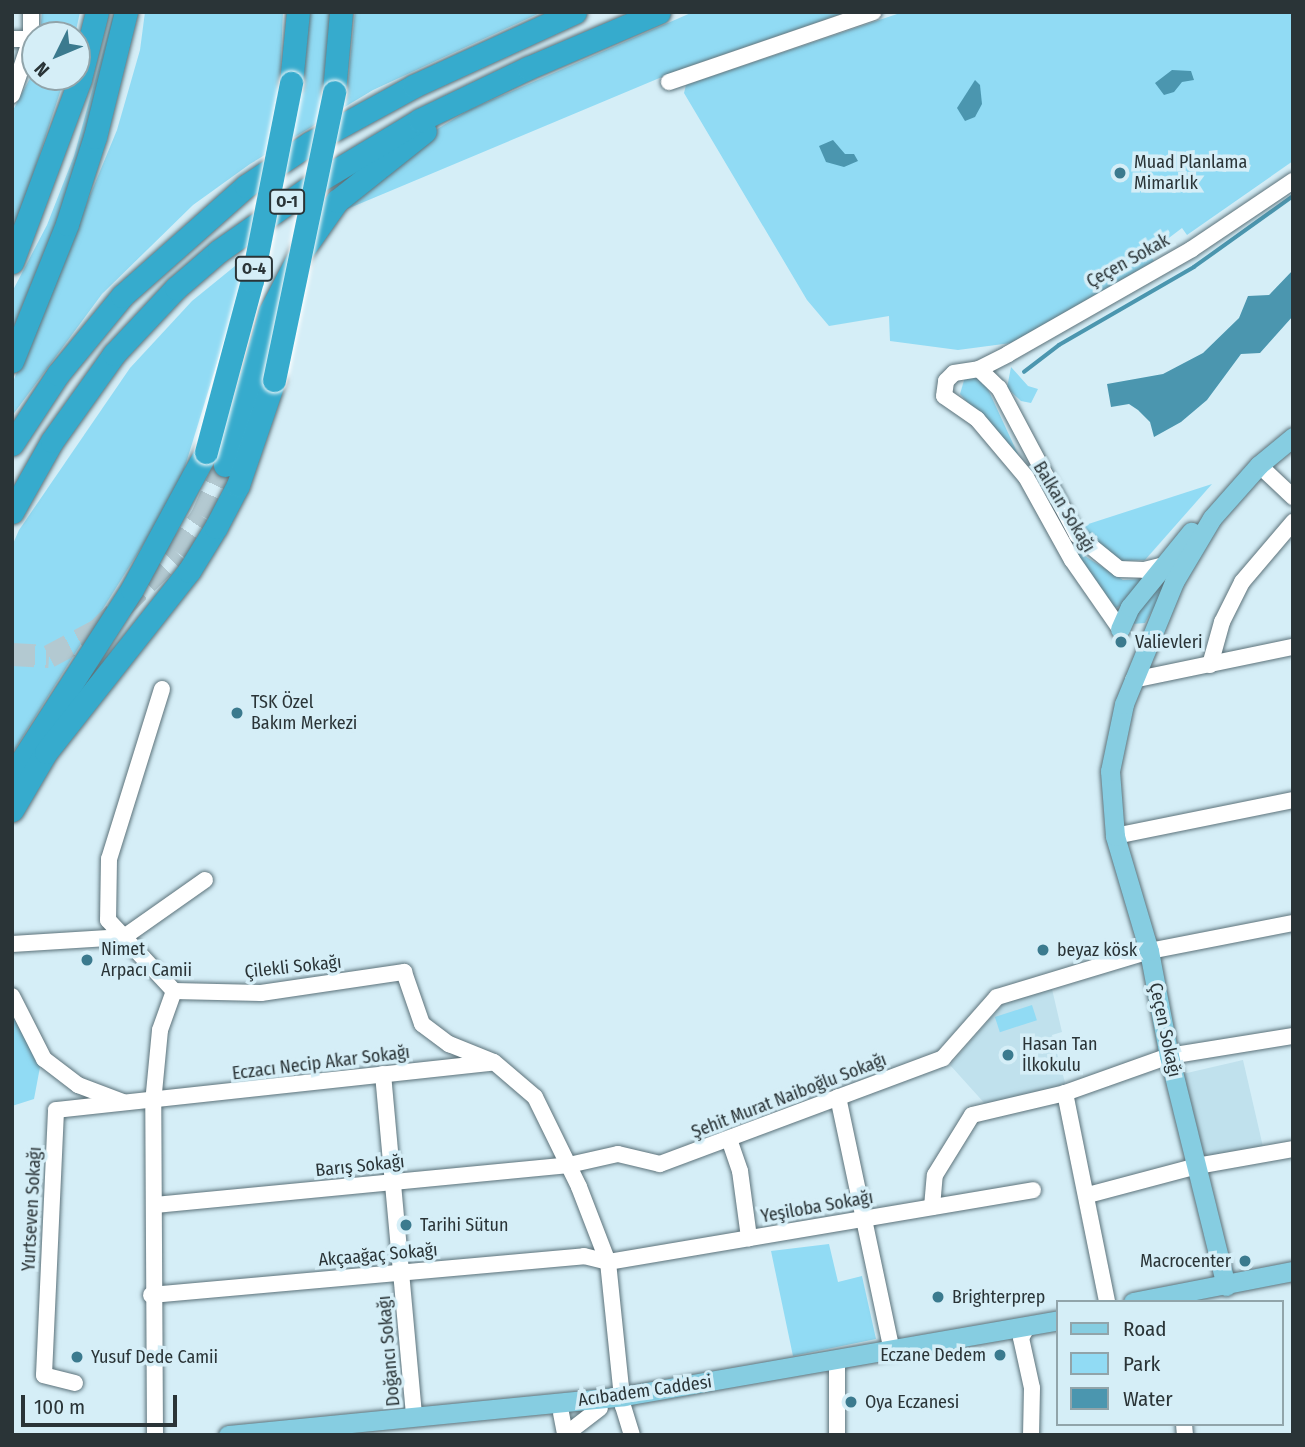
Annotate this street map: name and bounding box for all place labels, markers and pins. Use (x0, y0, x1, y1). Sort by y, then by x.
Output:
place label: Muad Planlama Mimarlık (1134, 152, 1247, 194)
marker: Muad Planlama Mimarlık (1112, 165, 1128, 181)
place label: Valievleri (1135, 631, 1203, 653)
marker: Valievleri (1113, 634, 1129, 650)
place label: TSK Özel Bakım Merkezi (251, 692, 357, 734)
marker: TSK Özel Bakım Merkezi (229, 705, 245, 721)
place label: Nimet Arpacı Camii (101, 939, 192, 982)
place label: beyaz kösk (1057, 939, 1137, 961)
marker: beyaz kösk (1035, 942, 1051, 958)
marker: Nimet Arpacı Camii (79, 952, 95, 968)
place label: Hasan Tan İlkokulu (1022, 1034, 1097, 1076)
marker: Hasan Tan İlkokulu (1000, 1047, 1016, 1063)
place label: Tarihi Sütun (420, 1214, 508, 1236)
marker: Tarihi Sütun (398, 1217, 414, 1233)
place label: Macrocenter (1140, 1250, 1231, 1272)
marker: Macrocenter (1237, 1253, 1253, 1269)
place label: Brighterprep (952, 1286, 1045, 1308)
marker: Brighterprep (930, 1289, 946, 1305)
place label: Eczane Dedem (880, 1344, 986, 1366)
place label: Yusuf Dede Camii (91, 1346, 218, 1368)
marker: Eczane Dedem (992, 1347, 1008, 1363)
marker: Yusuf Dede Camii (69, 1349, 85, 1365)
place label: Oya Eczanesi (865, 1391, 959, 1413)
marker: Oya Eczanesi (843, 1394, 859, 1410)

